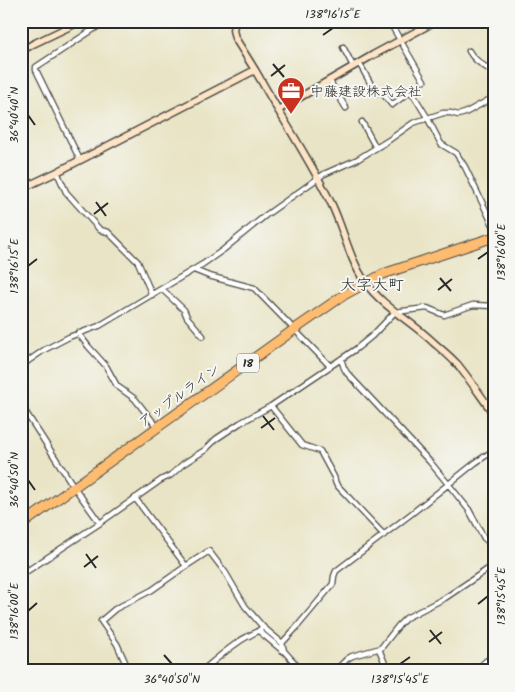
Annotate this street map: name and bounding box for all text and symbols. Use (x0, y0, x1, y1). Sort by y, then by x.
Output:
text: 138°16'15"E (305, 5, 362, 24)
office icon: 中藤建設株式会社 (276, 76, 306, 115)
place label: 中藤建設株式会社 (310, 81, 422, 103)
text: 36°40'40"N (5, 87, 24, 143)
text: 138°16'00"E (492, 222, 511, 281)
text: 138°16'15"E (5, 237, 24, 294)
district label: 大字大町 (340, 273, 404, 298)
road number: 18 (237, 353, 259, 372)
street label: アップルライン (134, 359, 225, 433)
text: 36°40'50"N (5, 452, 24, 508)
text: 138°15'45"E (492, 566, 511, 625)
text: 138°16'00"E (5, 581, 24, 640)
text: 36°40'50"N (144, 670, 200, 689)
text: 138°15'45"E (371, 670, 430, 689)

